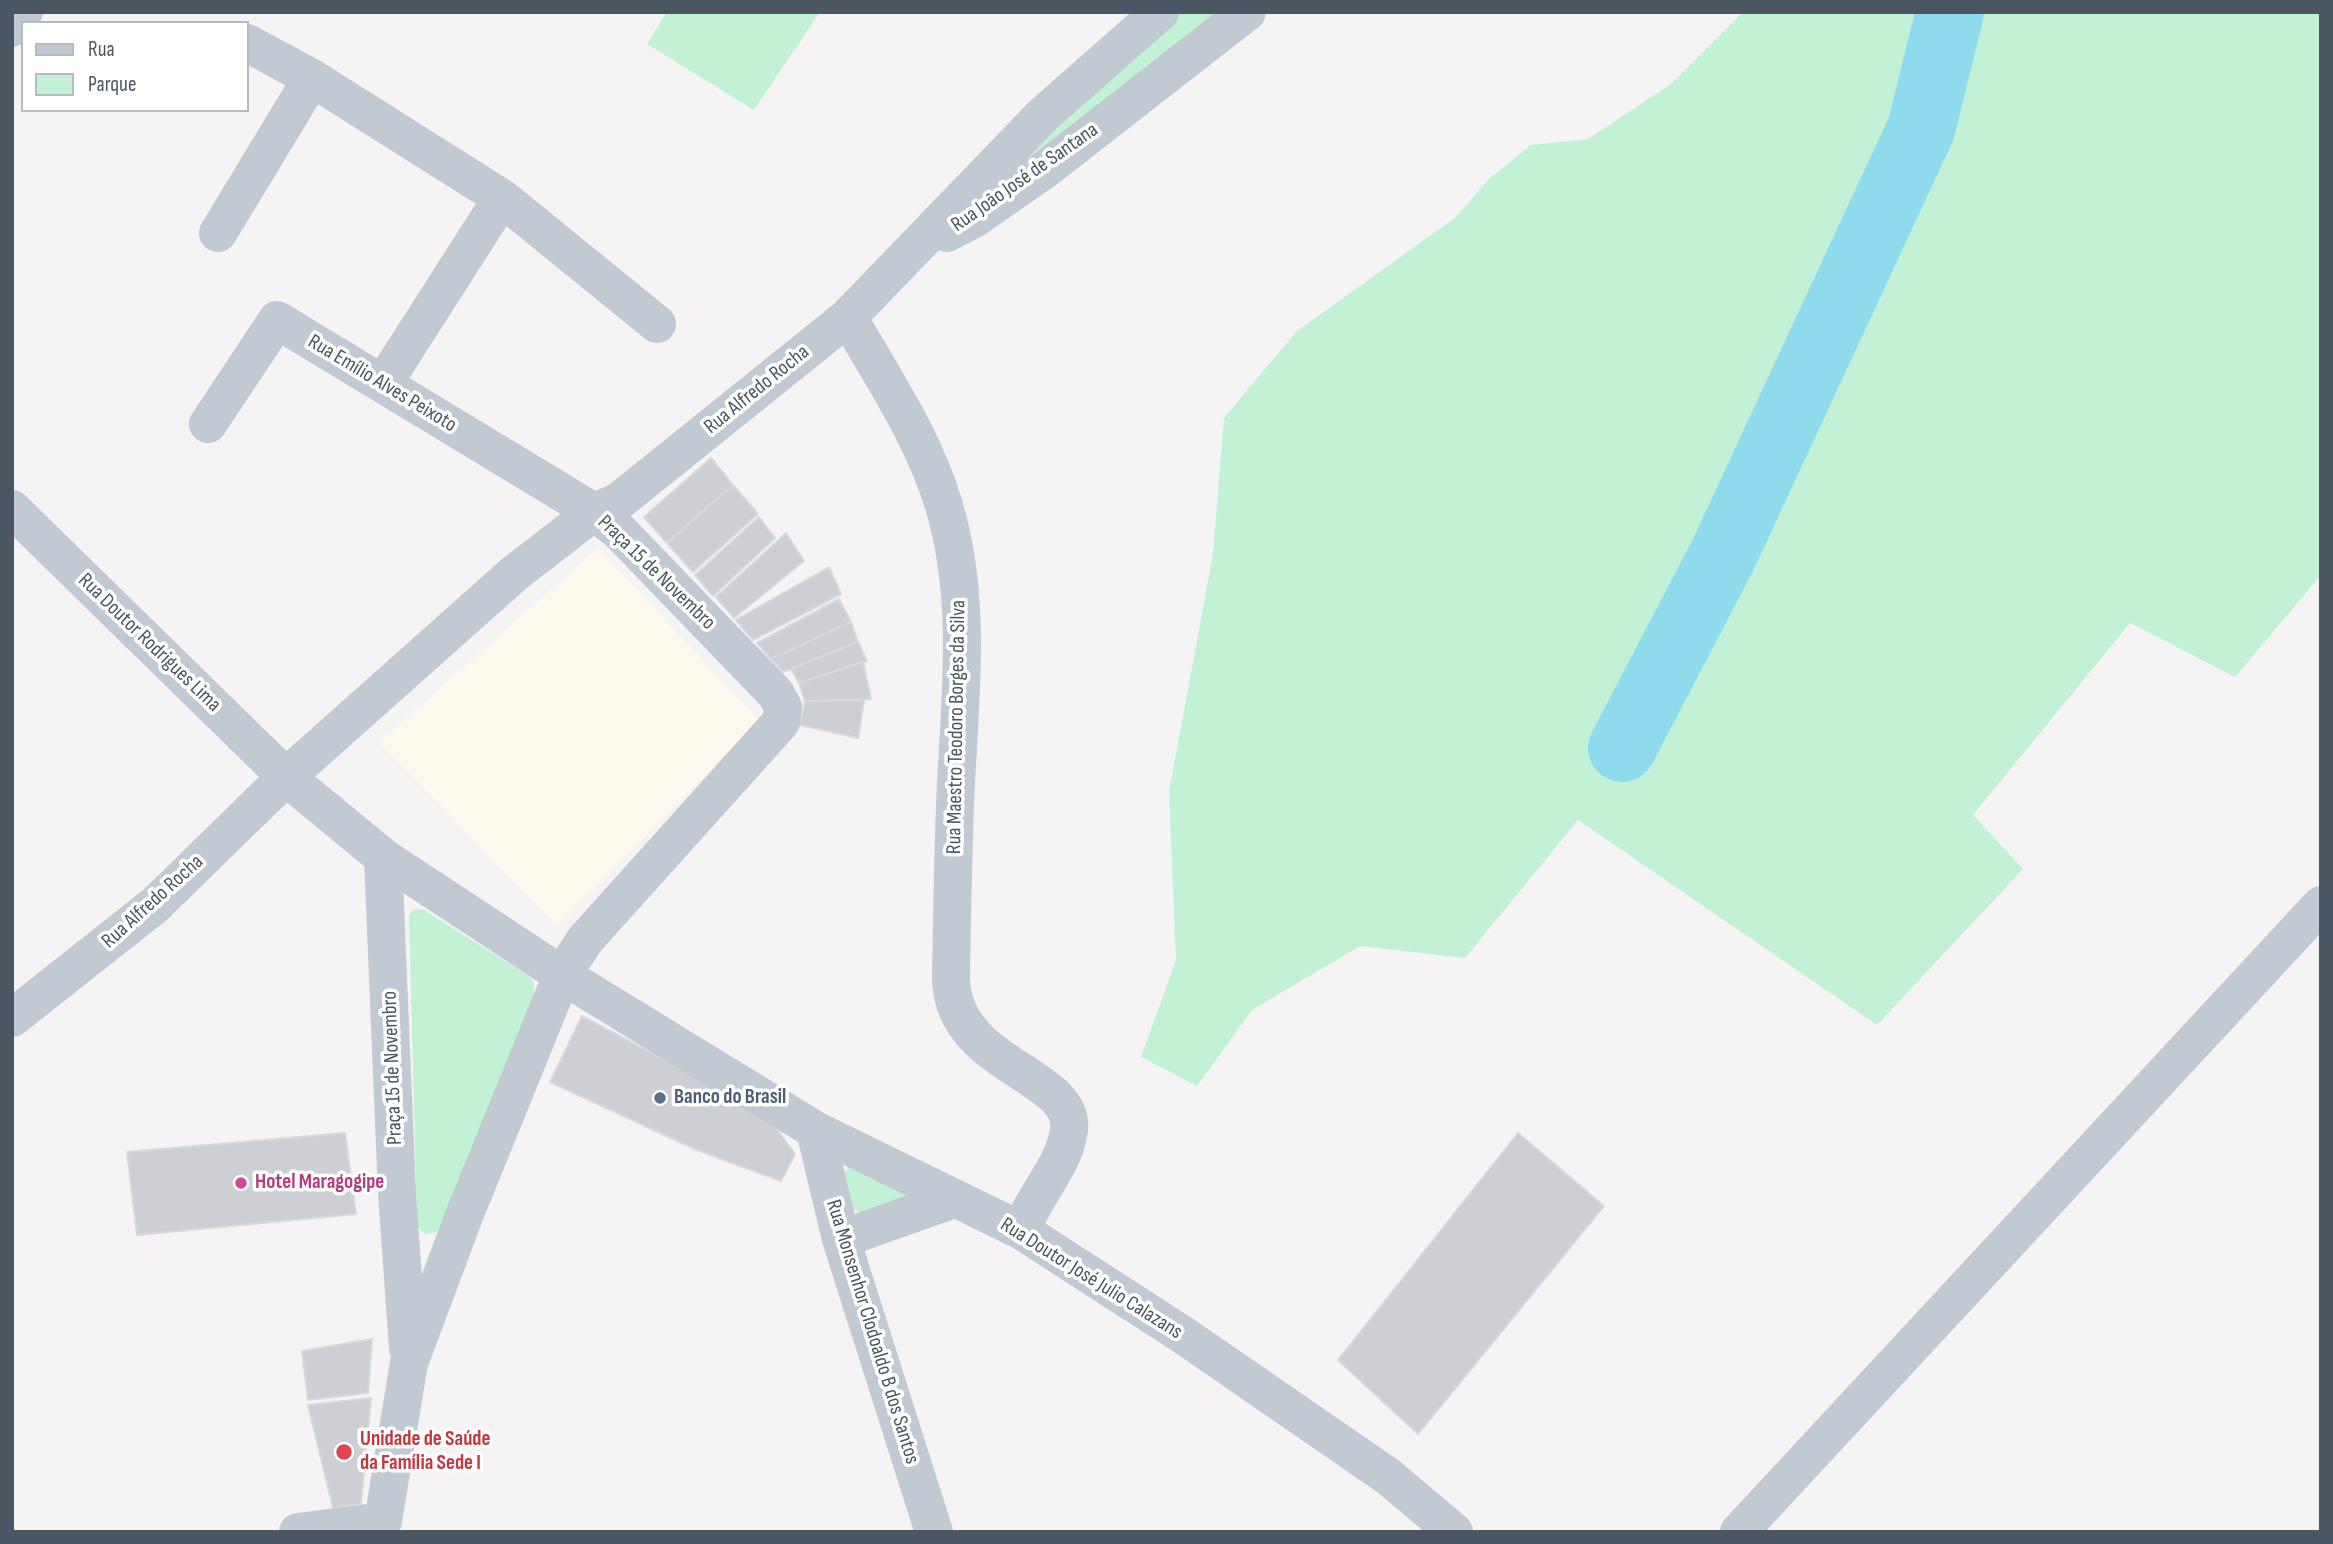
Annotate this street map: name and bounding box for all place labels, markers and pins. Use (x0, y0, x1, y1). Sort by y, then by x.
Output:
place label: Banco do Brasil (674, 1085, 786, 1111)
marker: Banco do Brasil (652, 1090, 668, 1106)
place label: Hotel Maragogipe (255, 1170, 384, 1196)
marker: Hotel Maragogipe (233, 1175, 249, 1191)
place label: Unidade de Saúde da Família Sede I (360, 1427, 490, 1477)
marker: Unidade de Saúde da Família Sede I (334, 1442, 354, 1462)

